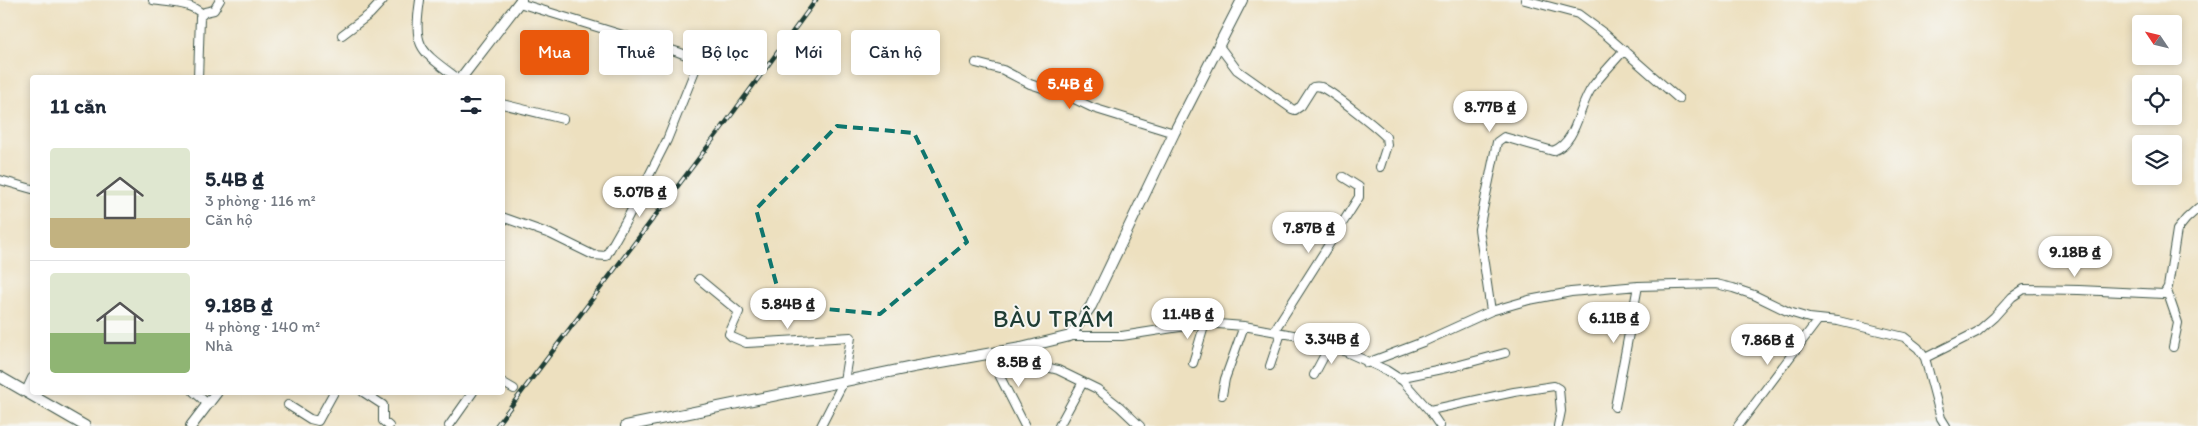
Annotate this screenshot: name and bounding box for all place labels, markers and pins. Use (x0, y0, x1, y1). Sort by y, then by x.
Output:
pin: 5.4B ₫ (1029, 68, 1111, 110)
pin: 8.77B ₫ (1444, 90, 1536, 133)
pin: 5.07B ₫ (594, 176, 686, 218)
pin: 7.87B ₫ (1263, 212, 1355, 254)
pin: 9.18B ₫ (2029, 236, 2121, 278)
pin: 5.84B ₫ (742, 288, 834, 330)
pin: 11.4B ₫ (1142, 298, 1234, 340)
pin: 6.11B ₫ (1568, 302, 1660, 344)
pin: 3.34B ₫ (1286, 322, 1378, 365)
pin: 7.86B ₫ (1722, 324, 1814, 366)
pin: 8.5B ₫ (978, 346, 1060, 388)

